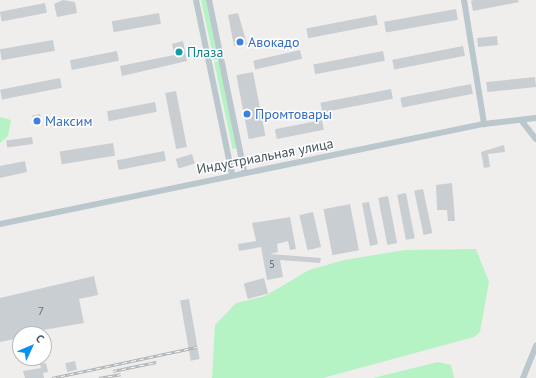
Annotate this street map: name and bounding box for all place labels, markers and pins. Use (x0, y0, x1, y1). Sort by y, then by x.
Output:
place label: Авокадо (248, 34, 299, 50)
marker: Авокадо (235, 37, 245, 47)
place label: Плаза (187, 44, 223, 60)
marker: Плаза (174, 47, 184, 57)
place label: Промтовары (255, 106, 332, 122)
marker: Промтовары (242, 109, 252, 119)
place label: Максим (45, 113, 93, 129)
marker: Максим (32, 116, 42, 126)

